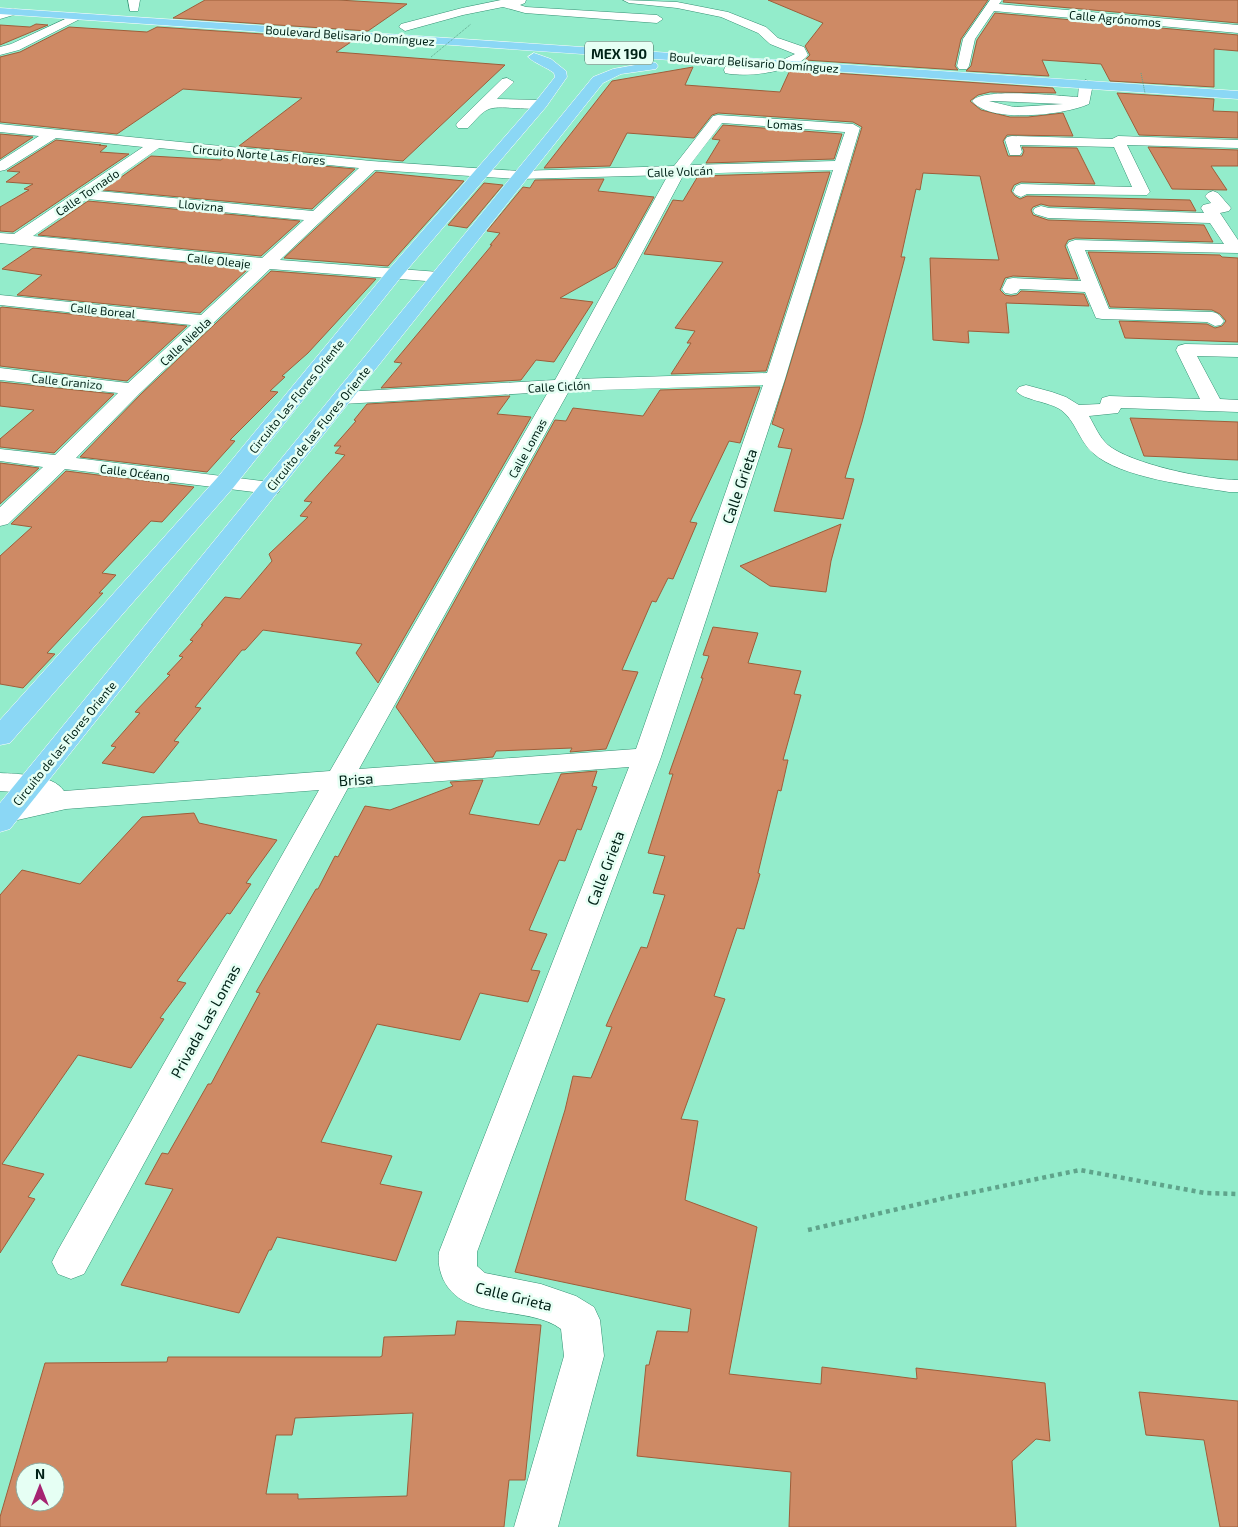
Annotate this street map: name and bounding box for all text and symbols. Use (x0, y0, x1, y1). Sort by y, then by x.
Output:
street label: Calle Agrónomos (1068, 7, 1162, 29)
street label: Boulevard Belisario Domínguez (265, 22, 435, 48)
road number: MEX 190 (585, 42, 653, 64)
street label: Boulevard Belisario Domínguez (669, 49, 839, 75)
street label: Lomas (766, 116, 804, 132)
street label: Circuito Norte Las Flores (192, 141, 326, 167)
street label: Calle Volcán (647, 163, 713, 179)
street label: Calle Tornado (52, 165, 122, 218)
street label: Llovizna (178, 196, 224, 214)
street label: Calle Oleaje (186, 250, 251, 271)
street label: Calle Boreal (70, 300, 137, 320)
street label: Calle Niebla (157, 314, 213, 368)
street label: Circuito Las Flores Oriente (246, 336, 346, 456)
street label: Circuito de las Flores Oriente (263, 363, 373, 493)
street label: Calle Granizo (31, 370, 103, 392)
street label: Calle Ciclón (527, 377, 591, 395)
street label: Calle Lomas (505, 416, 549, 480)
street label: Calle Grieta (718, 446, 760, 526)
street label: Calle Océano (99, 461, 171, 483)
street label: Circuito de las Flores Oriente (9, 678, 119, 808)
street label: Brisa (338, 769, 374, 789)
street label: Calle Grieta (583, 828, 627, 908)
street label: Privada Las Lomas (166, 961, 244, 1081)
street label: Calle Grieta (474, 1278, 554, 1314)
north arrow (15, 1462, 65, 1512)
text: N (35, 1465, 45, 1482)

